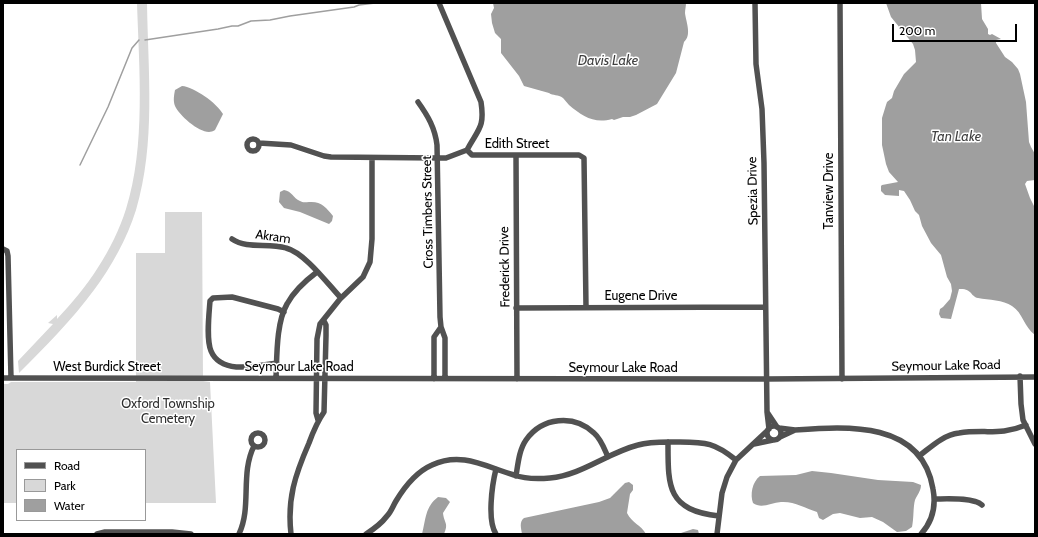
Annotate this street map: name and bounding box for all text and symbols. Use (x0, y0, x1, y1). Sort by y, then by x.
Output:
scale bar (894, 16, 1019, 42)
text: 200 m (899, 23, 935, 38)
water label: Davis Lake (578, 53, 638, 69)
water label: Tan Lake (931, 129, 981, 145)
street label: Edith Street (485, 136, 549, 152)
street label: Tanview Drive (821, 153, 837, 229)
street label: Cross Timbers Street (419, 155, 437, 269)
street label: Spezia Drive (745, 157, 761, 225)
street label: Frederick Drive (496, 226, 514, 308)
street label: Akram (254, 227, 292, 247)
street label: Eugene Drive (605, 288, 677, 304)
street label: Seymour Lake Road (891, 357, 1001, 375)
street label: West Burdick Street (53, 359, 161, 375)
street label: Seymour Lake Road (244, 359, 354, 375)
street label: Seymour Lake Road (568, 360, 678, 376)
park label: Oxford Township Cemetery (121, 396, 215, 427)
legend (16, 449, 146, 521)
text: Road (54, 458, 80, 473)
text: Park (54, 478, 76, 493)
text: Water (54, 498, 84, 513)

